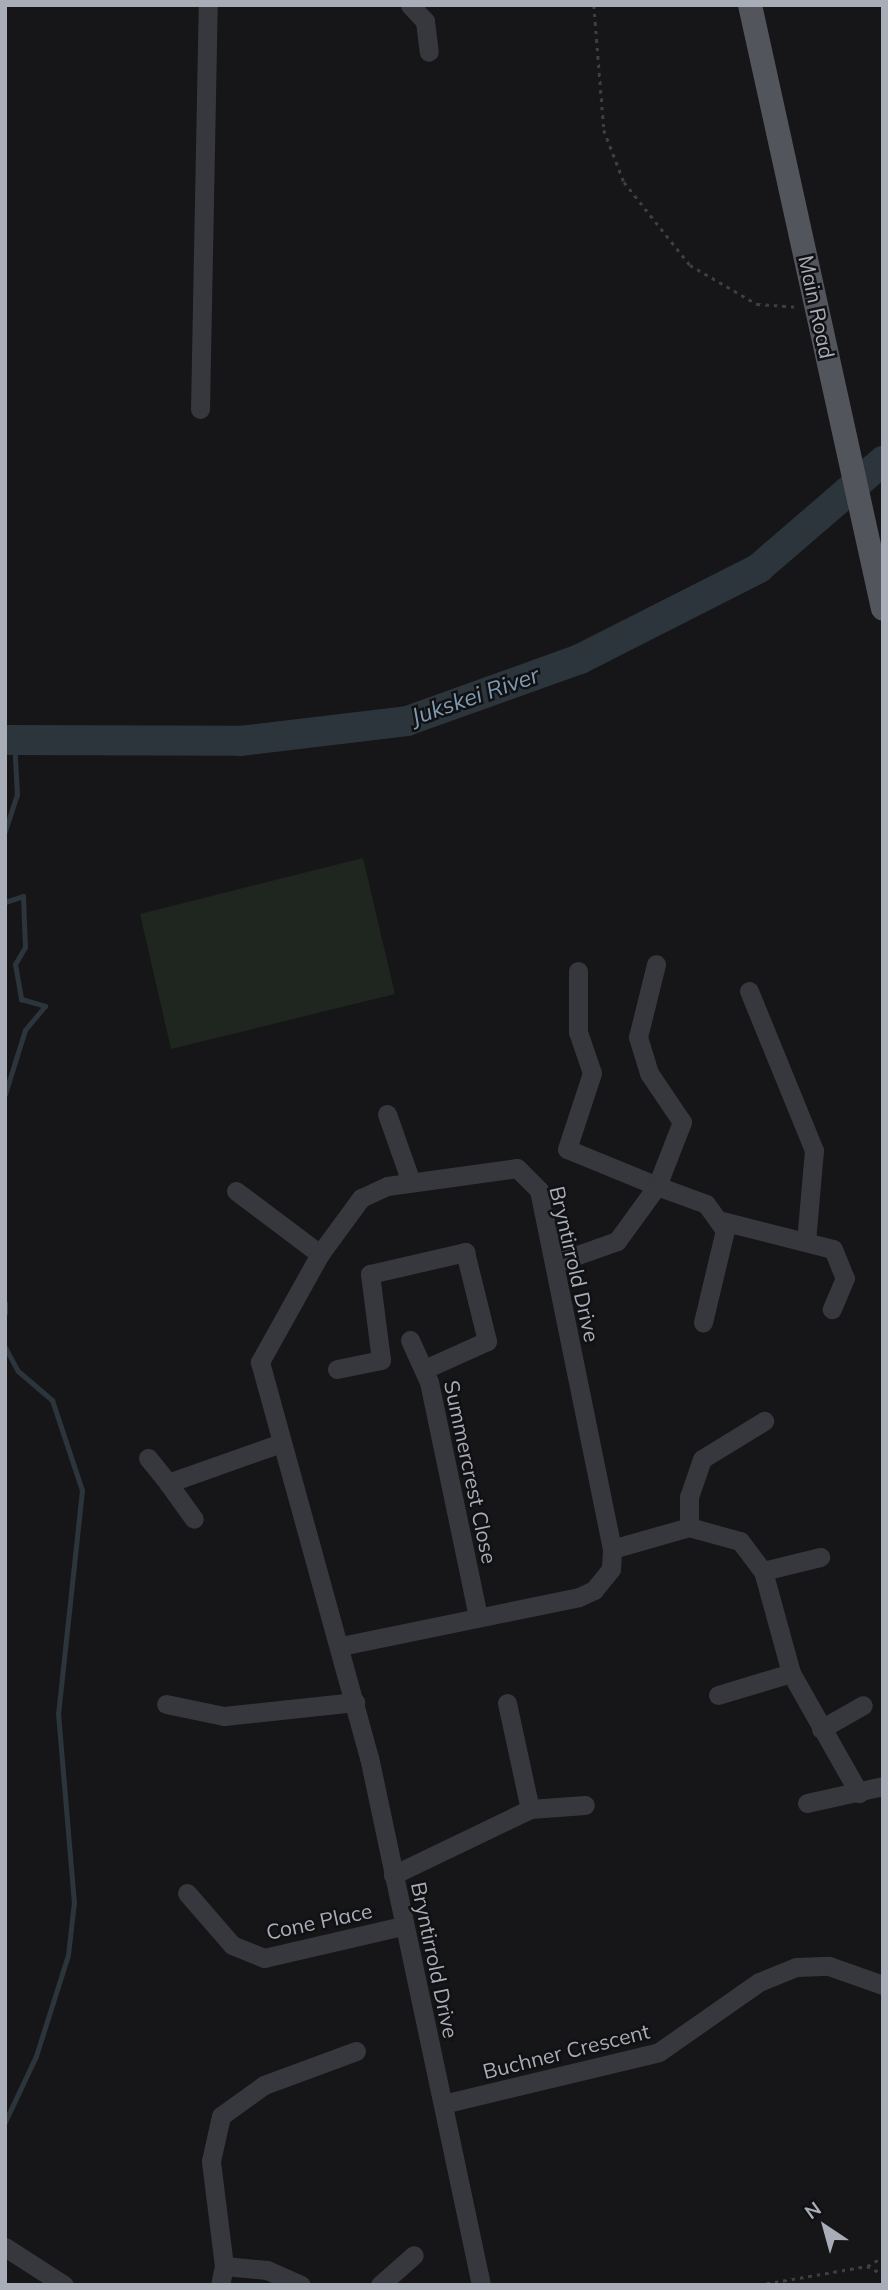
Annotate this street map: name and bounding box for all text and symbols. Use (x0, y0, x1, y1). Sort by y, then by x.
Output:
street label: Main Road (794, 253, 840, 361)
water label: Jukskei River (407, 661, 543, 731)
street label: Bryntirrold Drive (545, 1184, 605, 1344)
street label: Summercrest Close (439, 1378, 503, 1566)
street label: Bryntirrold Drive (406, 1879, 464, 2041)
street label: Cone Place (264, 1897, 374, 1945)
street label: Buchner Crescent (480, 2018, 652, 2084)
north arrow (790, 2192, 860, 2262)
text: N (800, 2196, 826, 2224)

